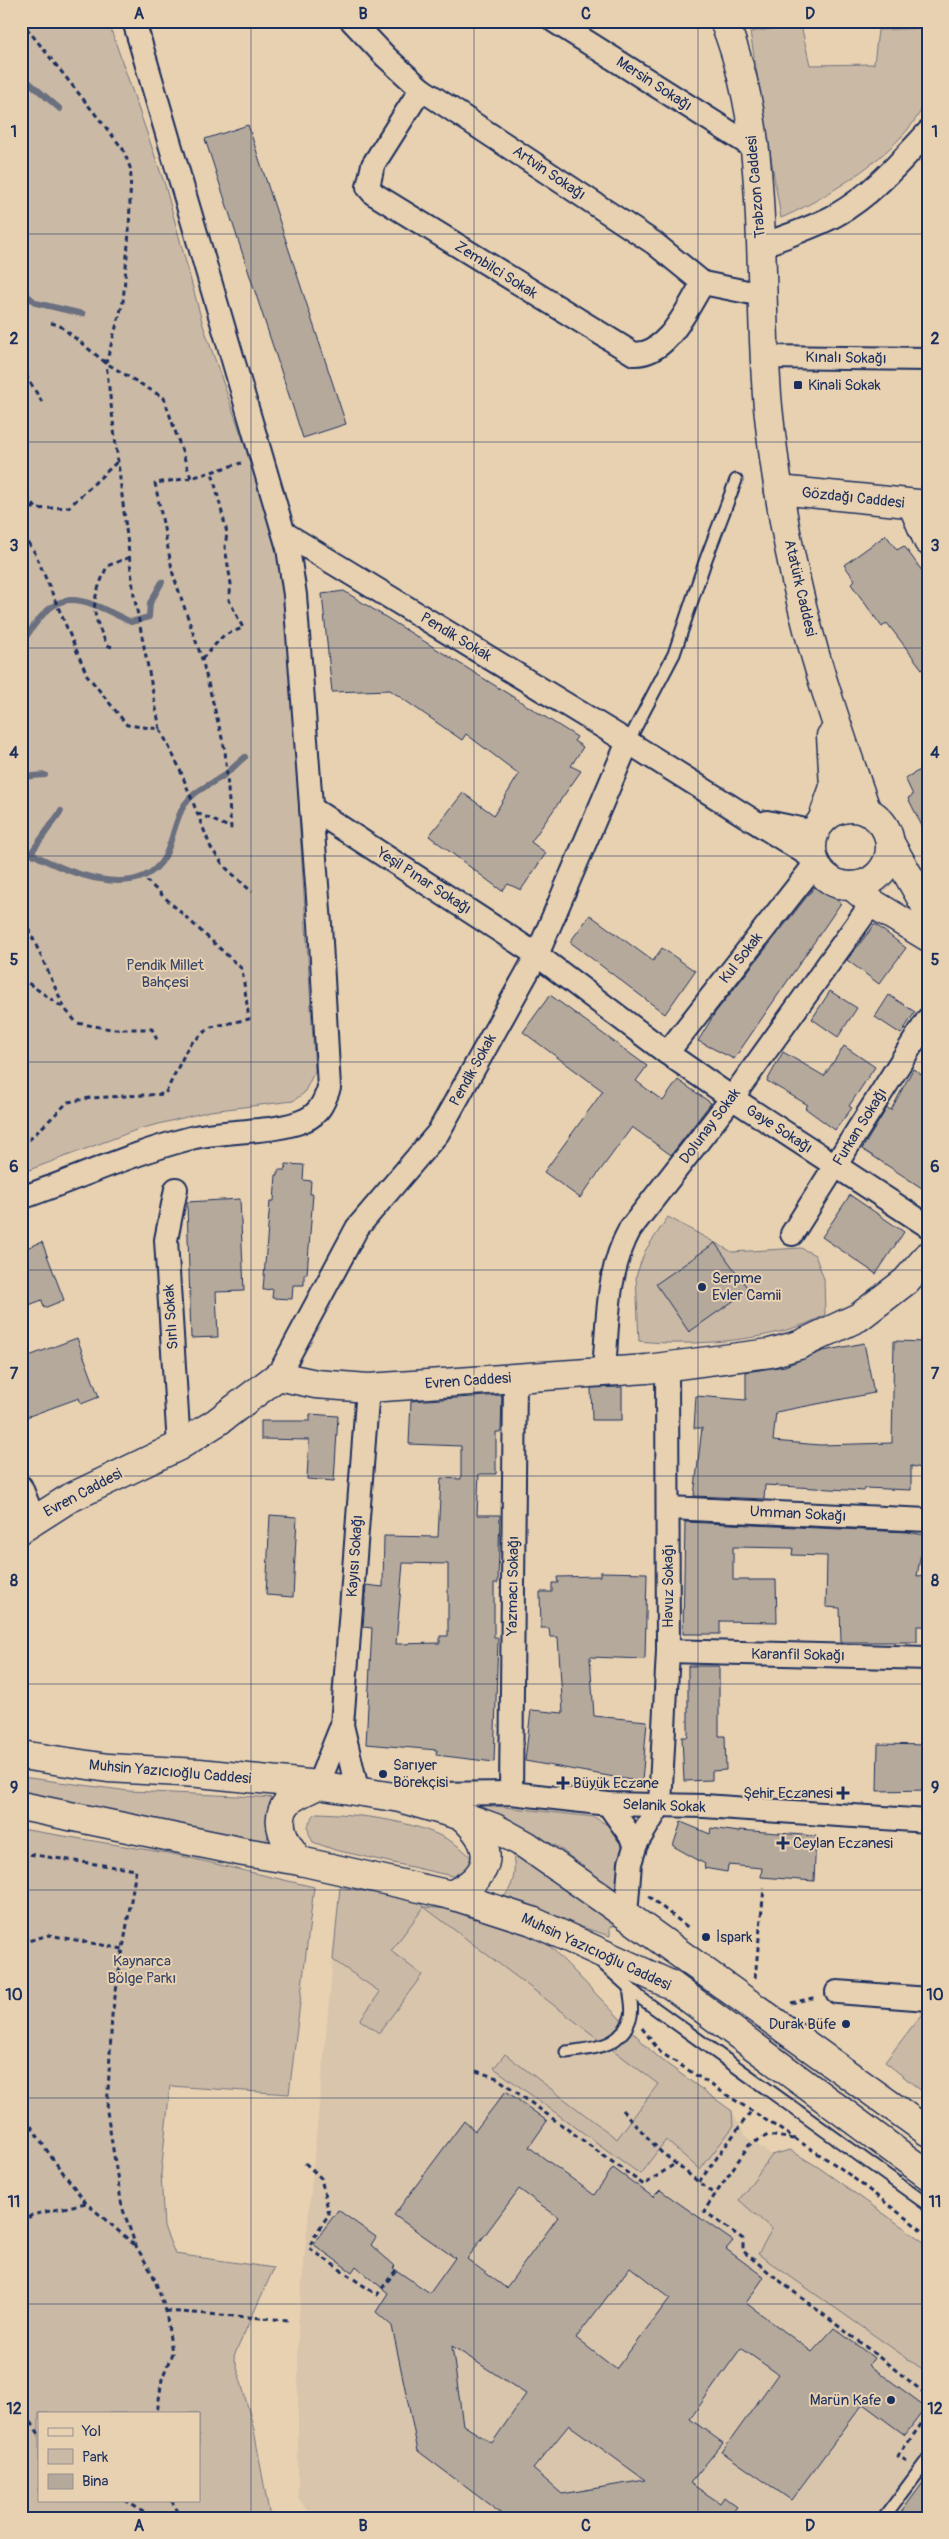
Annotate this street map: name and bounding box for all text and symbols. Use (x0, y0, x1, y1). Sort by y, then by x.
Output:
text: A (134, 4, 145, 24)
text: B (358, 4, 368, 24)
text: C (581, 4, 591, 24)
text: D (805, 4, 815, 24)
street label: Mersin Sokağı (613, 52, 695, 116)
text: 1 (11, 122, 17, 142)
text: 1 (932, 122, 938, 142)
street label: Trabzon Caddesi (742, 135, 770, 239)
street label: Artvin Sokağı (509, 142, 589, 204)
street label: Zembilci Sokak (451, 237, 542, 303)
text: 2 (10, 329, 19, 349)
text: 2 (931, 329, 940, 349)
street label: Kınalı Sokağı (805, 348, 887, 368)
place label: Kinali Sokak (808, 376, 882, 395)
marker: Kinali Sokak (792, 379, 804, 391)
street label: Gözdağı Caddesi (801, 483, 906, 513)
text: 3 (10, 536, 19, 556)
text: 3 (931, 536, 940, 556)
street label: Atatürk Caddesi (780, 538, 820, 639)
street label: Pendik Sokak (417, 608, 496, 666)
text: 4 (9, 743, 19, 763)
text: 4 (930, 743, 940, 763)
street label: Yeşil Pınar Sokağı (372, 843, 475, 919)
street label: Kul Sokak (715, 928, 767, 987)
text: 5 (10, 950, 19, 970)
text: 5 (931, 950, 940, 970)
park label: Pendik Millet Bahçesi (126, 956, 205, 992)
street label: Pendik Sokak (445, 1030, 501, 1109)
street label: Dolunay Sokak (675, 1084, 745, 1168)
street label: Furkan Sokağı (829, 1084, 891, 1170)
street label: Gaye Sokağı (742, 1100, 816, 1158)
text: 6 (9, 1157, 19, 1177)
text: 6 (930, 1157, 940, 1177)
place label: Serpme Evler Camii (712, 1269, 781, 1305)
marker: Serpme Evler Camii (696, 1281, 708, 1293)
street label: Sırlı Sokak (159, 1283, 183, 1350)
text: 7 (10, 1364, 19, 1384)
text: 7 (931, 1364, 940, 1384)
street label: Evren Caddesi (424, 1368, 512, 1393)
street label: Evren Caddesi (40, 1464, 126, 1522)
street label: Umman Sokağı (749, 1502, 847, 1526)
street label: Kayısı Sokağı (343, 1514, 367, 1598)
street label: Yazmacı Sokağı (503, 1536, 523, 1637)
street label: Havuz Sokağı (659, 1544, 678, 1628)
text: 8 (10, 1571, 18, 1591)
text: 8 (931, 1571, 939, 1591)
street label: Karanfil Sokağı (751, 1645, 845, 1665)
street label: Muhsin Yazıcıoğlu Caddesi (88, 1755, 252, 1789)
place label: Sarıyer Börekçisi (393, 1756, 449, 1792)
marker: Sarıyer Börekçisi (377, 1768, 389, 1780)
place label: Büyük Eczane (573, 1774, 659, 1793)
marker: Büyük Eczane (557, 1777, 569, 1789)
text: 9 (10, 1778, 18, 1798)
text: 9 (931, 1778, 939, 1798)
place label: Şehir Eczanesi (743, 1784, 833, 1803)
marker: Şehir Eczanesi (837, 1787, 849, 1799)
street label: Selanik Sokak (622, 1795, 707, 1817)
place label: Ceylan Eczanesi (793, 1834, 893, 1853)
marker: Ceylan Eczanesi (777, 1837, 789, 1849)
street label: Muhsin Yazıcıoğlu Caddesi (518, 1909, 674, 1995)
place label: İspark (716, 1928, 753, 1947)
marker: İspark (700, 1931, 712, 1943)
park label: Kaynarca Bölge Parkı (108, 1952, 176, 1988)
text: 10 (5, 1985, 23, 2005)
text: 10 (926, 1985, 944, 2005)
place label: Durak Büfe (769, 2015, 837, 2034)
marker: Durak Büfe (840, 2018, 852, 2030)
text: 11 (8, 2192, 20, 2212)
text: 11 (929, 2192, 941, 2212)
place label: Marün Kafe (810, 2391, 882, 2410)
marker: Marün Kafe (885, 2394, 897, 2406)
text: 12 (6, 2399, 22, 2419)
text: 12 (927, 2399, 943, 2419)
legend (38, 2412, 200, 2502)
text: Yol (81, 2422, 101, 2441)
text: Park (82, 2448, 109, 2467)
text: Bina (82, 2472, 109, 2491)
text: A (134, 2516, 145, 2536)
text: B (358, 2516, 368, 2536)
text: C (581, 2516, 591, 2536)
text: D (805, 2516, 815, 2536)

